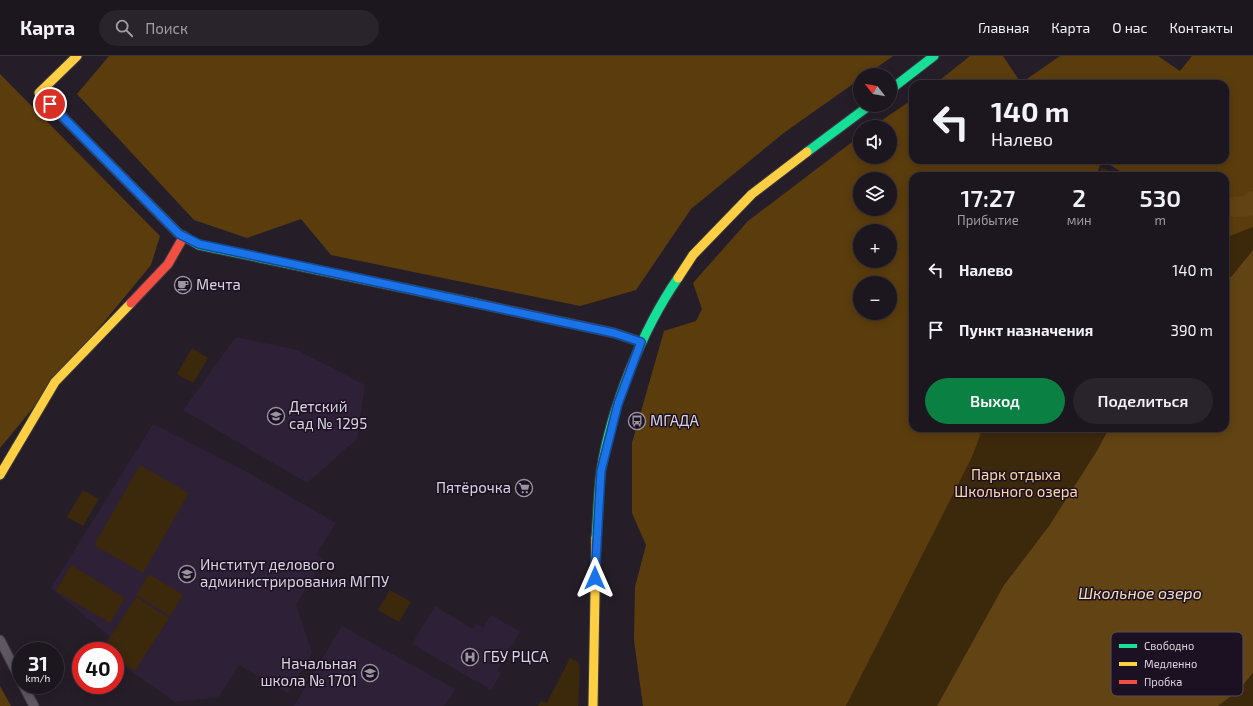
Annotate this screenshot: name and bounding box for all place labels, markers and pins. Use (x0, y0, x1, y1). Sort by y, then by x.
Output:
pin (33, 87, 67, 121)
cafe icon: Мечта (173, 275, 193, 295)
place label: Мечта (196, 275, 241, 293)
place label: Детский сад № 1295 (289, 397, 367, 432)
school or university icon: Детский сад № 1295 (266, 406, 286, 426)
bus stop icon: МГАДА (627, 411, 647, 431)
place label: МГАДА (650, 411, 699, 429)
place label: Пятёрочка (436, 478, 511, 496)
supermarket icon: Пятёрочка (514, 478, 534, 498)
place label: Институт делового администрирования МГПУ (200, 555, 390, 590)
school or university icon: Институт делового администрирования МГПУ (177, 564, 197, 584)
hospital icon: ГБУ РЦСА (460, 647, 480, 667)
place label: ГБУ РЦСА (483, 647, 549, 665)
place label: Начальная школа № 1701 (260, 654, 357, 689)
school or university icon: Начальная школа № 1701 (360, 663, 380, 683)

